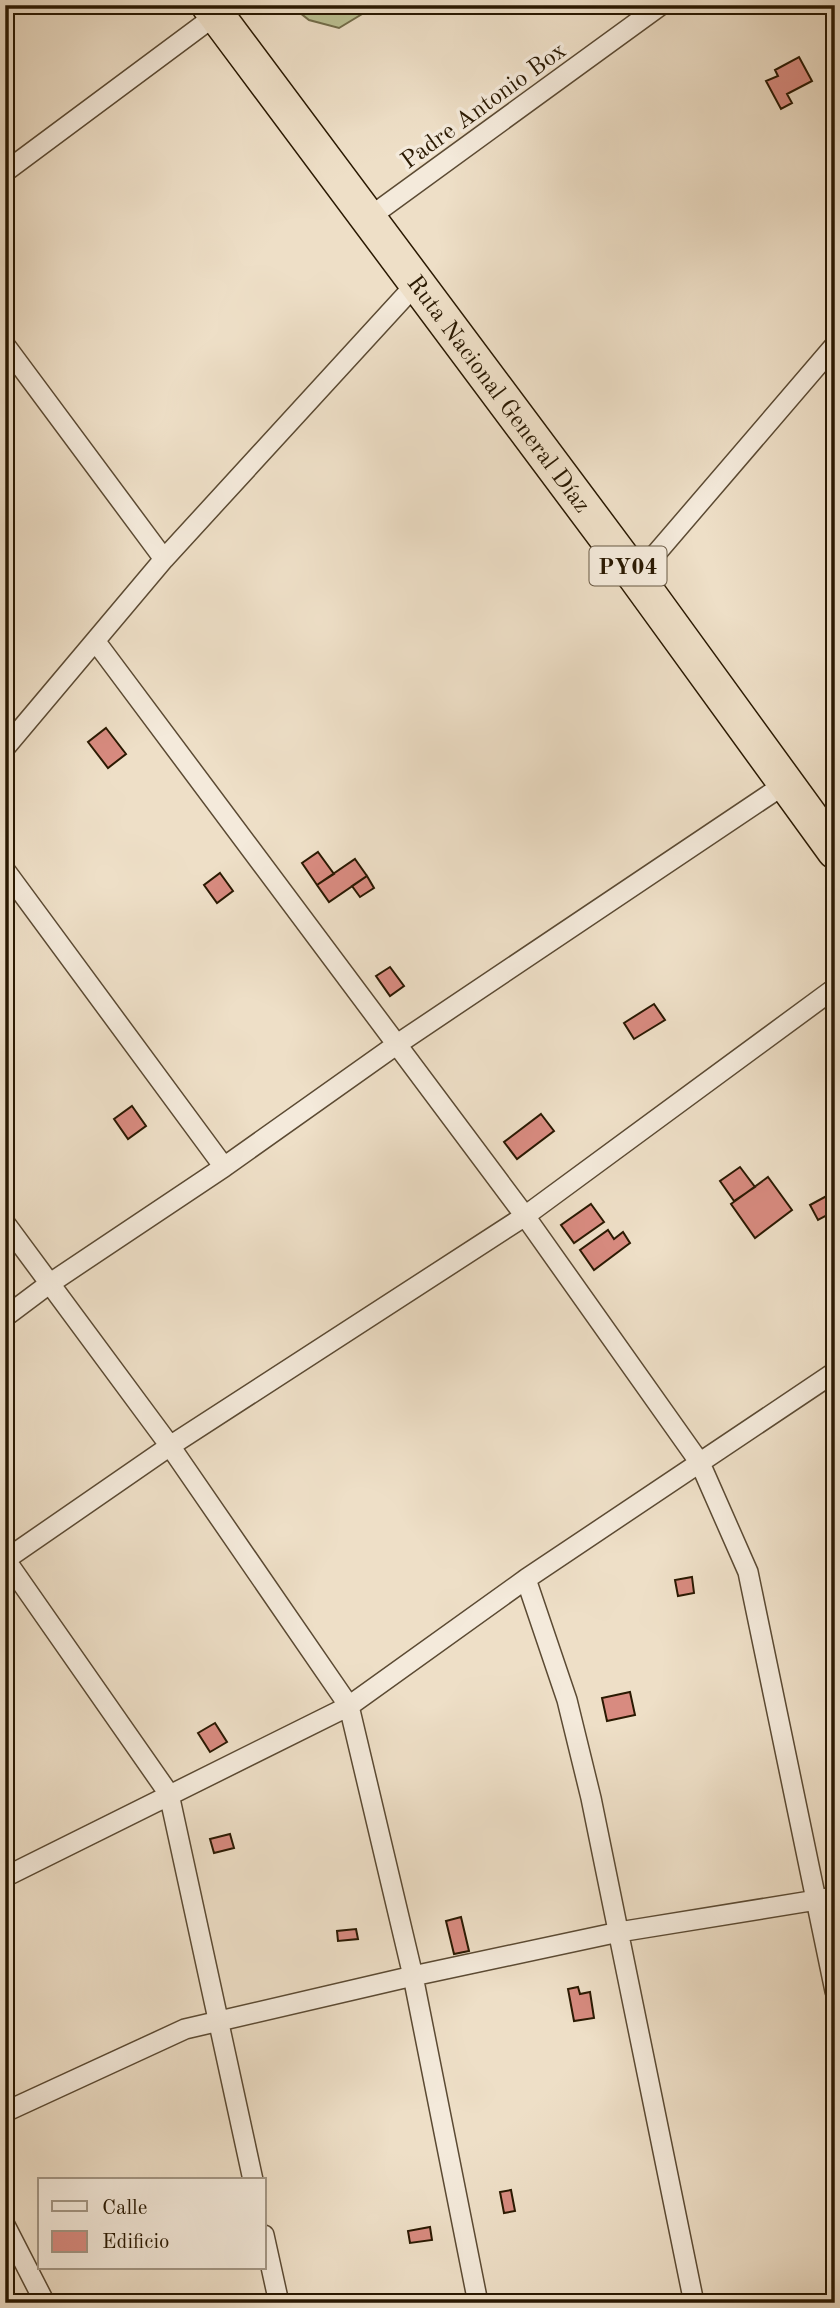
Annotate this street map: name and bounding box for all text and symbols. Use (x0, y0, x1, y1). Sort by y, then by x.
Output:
street label: Padre Antonio Box (397, 39, 571, 174)
street label: Ruta Nacional General Díaz (401, 272, 594, 518)
road number: PY04 (590, 546, 666, 586)
legend (38, 2178, 266, 2270)
text: Calle (102, 2198, 147, 2219)
text: Edificio (102, 2232, 170, 2253)

